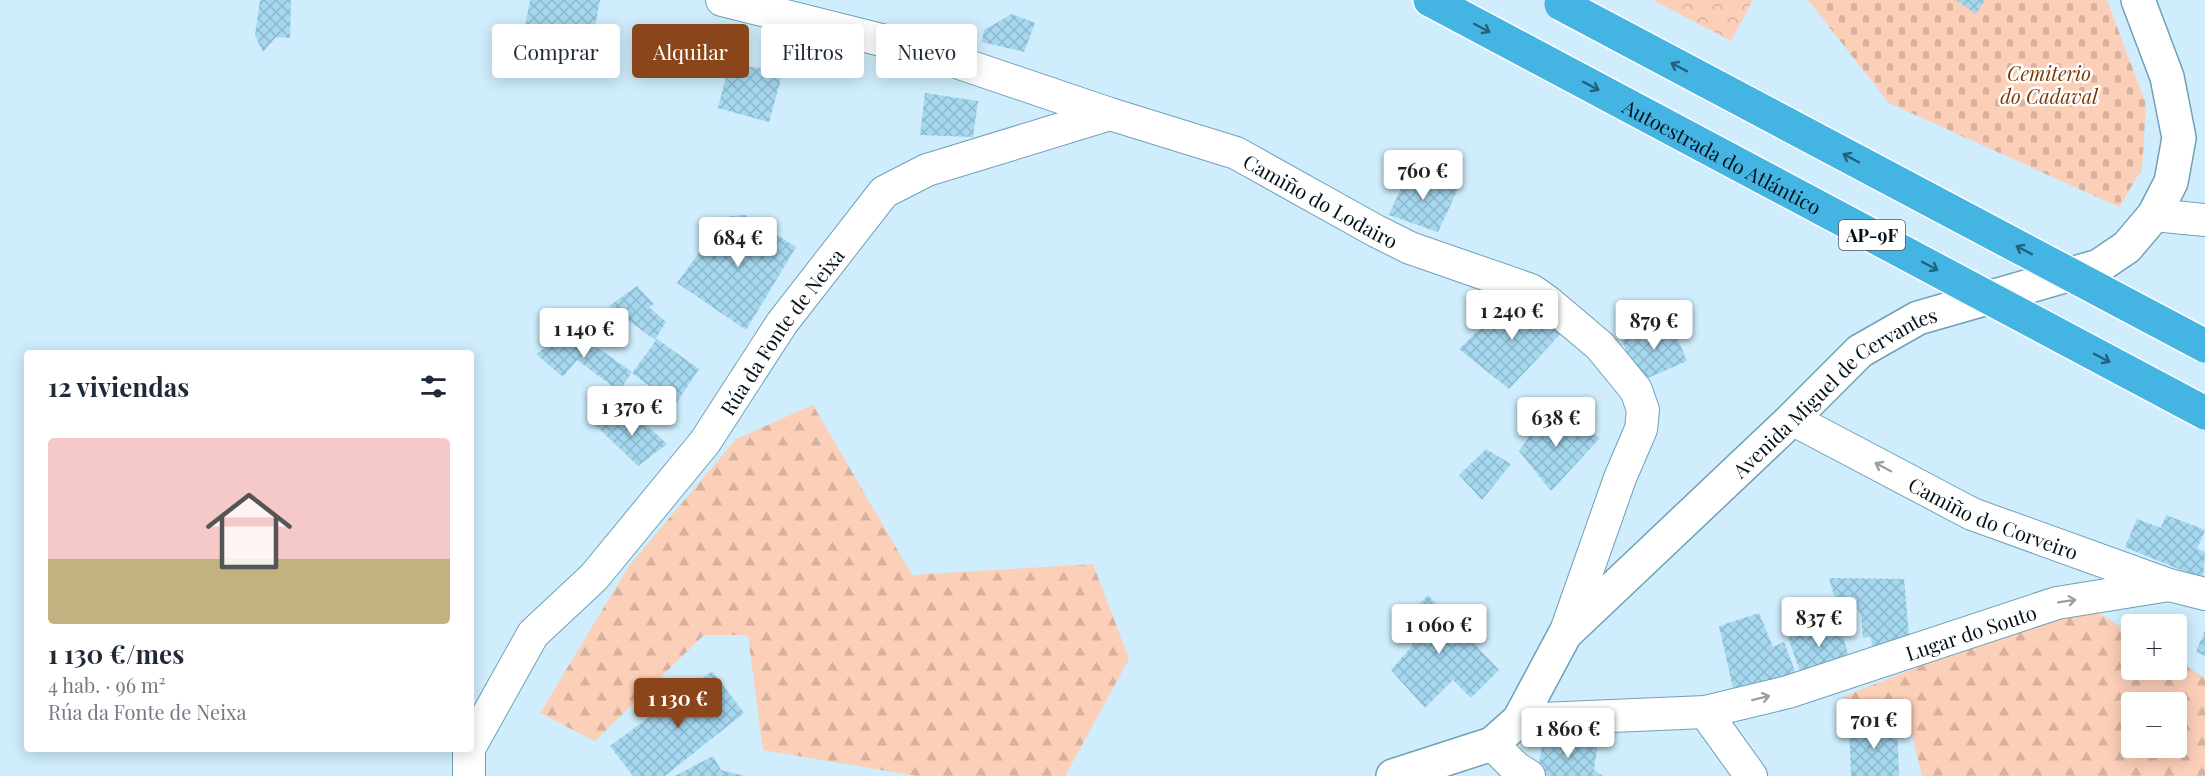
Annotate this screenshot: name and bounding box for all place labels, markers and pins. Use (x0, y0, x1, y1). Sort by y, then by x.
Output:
pin: 760 € (1381, 150, 1465, 201)
pin: 684 € (696, 217, 780, 268)
pin: 1 240 € (1457, 290, 1567, 341)
pin: 879 € (1612, 300, 1696, 351)
pin: 1 140 € (529, 308, 639, 359)
pin: 1 370 € (577, 386, 687, 437)
pin: 638 € (1514, 397, 1598, 448)
pin: 837 € (1777, 597, 1861, 648)
pin: 1 060 € (1384, 604, 1494, 655)
pin: 1 130 € (623, 678, 733, 729)
pin: 701 € (1832, 699, 1916, 750)
pin: 1 860 € (1513, 708, 1623, 759)

